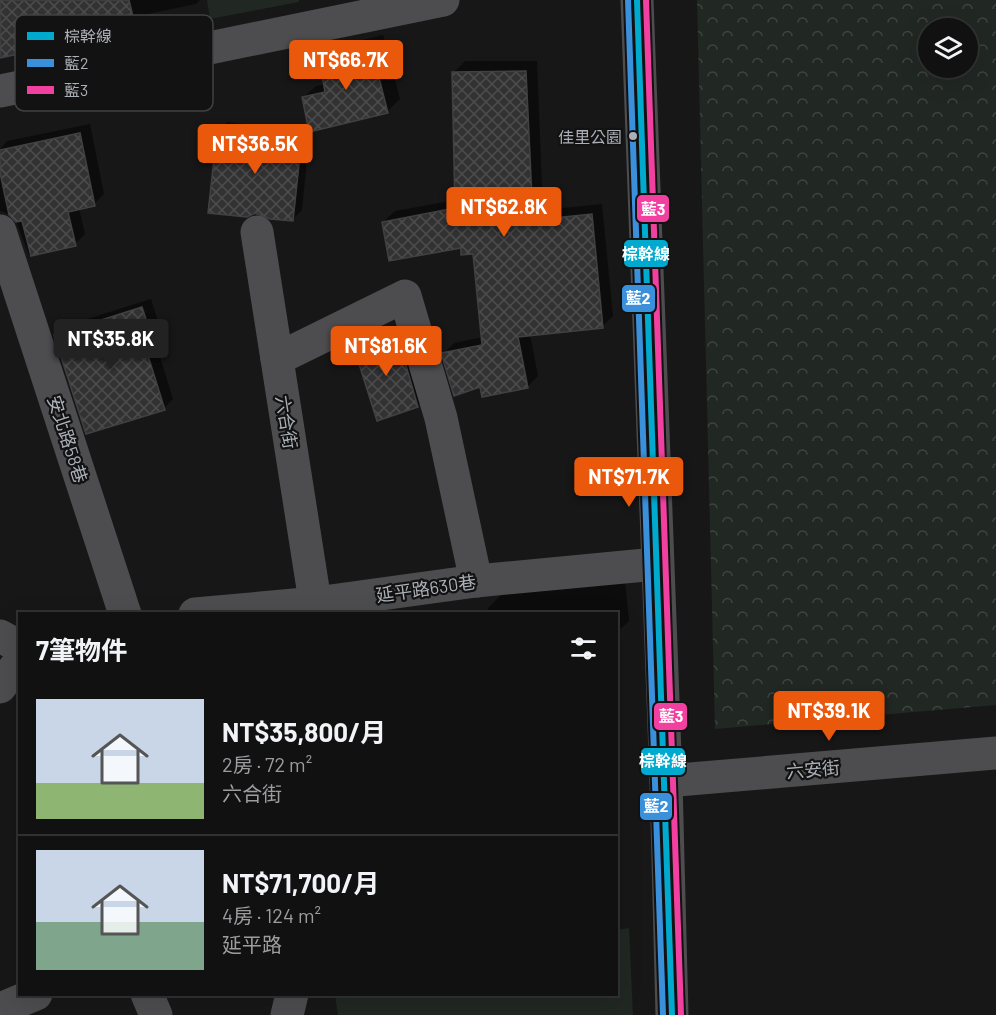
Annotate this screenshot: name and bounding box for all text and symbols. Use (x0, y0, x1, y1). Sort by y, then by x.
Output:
legend (15, 15, 213, 111)
map controls (918, 18, 978, 78)
button: layers (918, 18, 978, 78)
text: 棕幹線 (64, 26, 112, 45)
pin: NT$66.7K (284, 40, 408, 91)
text: NT$66.7K (303, 47, 389, 71)
text: 藍2 (64, 53, 89, 72)
text: 藍3 (64, 80, 88, 99)
pin: NT$36.5K (193, 124, 317, 175)
place label: 佳里公園 (558, 127, 622, 146)
marker: 佳里公園 (627, 130, 639, 142)
text: NT$36.5K (212, 131, 298, 155)
pin: NT$62.8K (442, 187, 566, 238)
text: NT$62.8K (460, 194, 548, 218)
line badge: 藍3 (636, 194, 670, 223)
text: 藍3 (641, 199, 665, 218)
line badge: 棕幹線 (623, 239, 669, 268)
text: 棕幹線 (622, 244, 670, 263)
line badge: 藍2 (621, 284, 656, 313)
text: 藍2 (626, 288, 651, 307)
pin: NT$35.8K (49, 319, 173, 370)
text: NT$35.8K (68, 326, 154, 350)
pin: NT$81.6K (324, 326, 448, 377)
text: NT$81.6K (345, 333, 427, 357)
street label: 安北路58巷 (44, 392, 92, 486)
street label: 六合街 (272, 394, 302, 450)
pin: NT$71.7K (567, 457, 691, 508)
text: NT$71.7K (588, 464, 670, 488)
street label: 延平路630巷 (375, 570, 477, 606)
icon: filters (567, 632, 600, 665)
text: 7筆物件 (36, 634, 127, 665)
pin: NT$39.1K (767, 691, 891, 742)
text: NT$39.1K (788, 698, 870, 722)
line badge: 藍3 (653, 702, 688, 731)
text: 藍3 (659, 706, 683, 725)
text: NT$35,800/月 (222, 716, 386, 747)
icon: home (84, 723, 156, 795)
line badge: 棕幹線 (640, 747, 686, 776)
text: 棕幹線 (639, 751, 687, 770)
text: 2房 · 72 m² (222, 752, 312, 776)
street label: 六安街 (785, 756, 841, 782)
text: 六合街 (222, 781, 282, 805)
line badge: 藍2 (639, 792, 673, 821)
text: 藍2 (644, 796, 669, 815)
text: NT$71,700/月 (222, 867, 379, 898)
icon: home (84, 874, 156, 946)
text: 4房 · 124 m² (222, 903, 321, 927)
text: 延平路 (222, 932, 282, 956)

